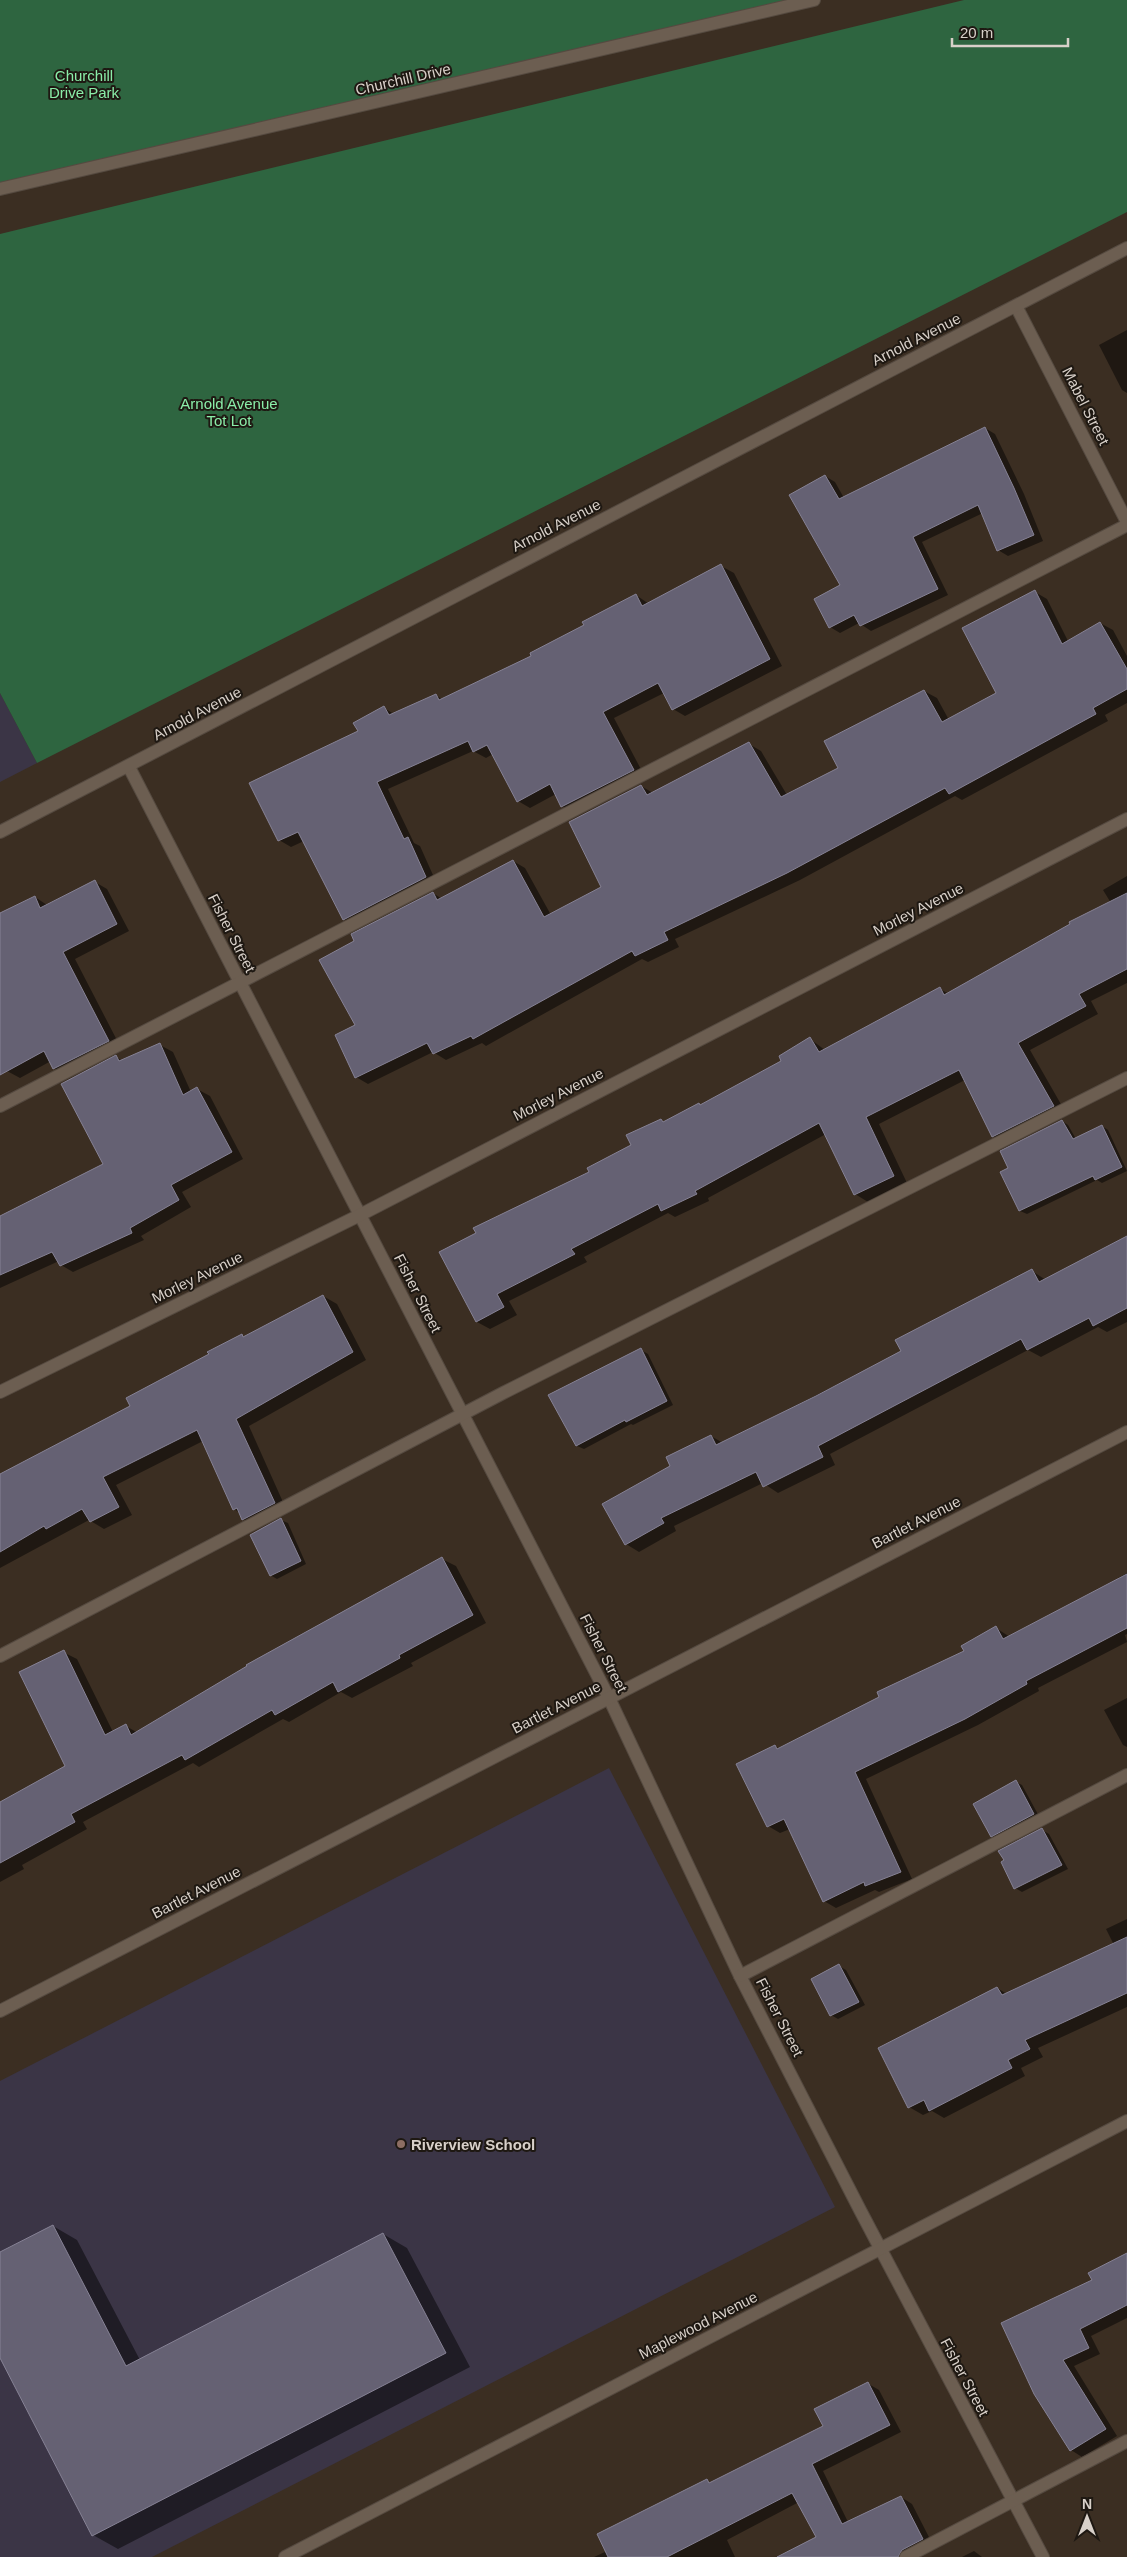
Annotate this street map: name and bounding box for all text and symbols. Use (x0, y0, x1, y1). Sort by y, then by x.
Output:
scale bar (952, 15, 1068, 47)
text: 20 m (960, 24, 993, 41)
street label: Churchill Drive (354, 60, 452, 98)
park label: Churchill Drive Park (49, 67, 120, 101)
street label: Arnold Avenue (869, 309, 963, 369)
street label: Mabel Street (1059, 364, 1113, 448)
park label: Arnold Avenue Tot Lot (180, 395, 278, 429)
street label: Arnold Avenue (509, 495, 603, 555)
street label: Arnold Avenue (150, 683, 244, 743)
street label: Morley Avenue (870, 879, 966, 939)
street label: Fisher Street (205, 891, 259, 976)
street label: Morley Avenue (510, 1064, 606, 1124)
street label: Morley Avenue (149, 1248, 245, 1306)
street label: Fisher Street (391, 1251, 445, 1336)
street label: Bartlet Avenue (869, 1492, 963, 1552)
street label: Fisher Street (577, 1611, 631, 1696)
street label: Bartlet Avenue (509, 1677, 603, 1737)
street label: Bartlet Avenue (149, 1862, 243, 1922)
street label: Fisher Street (753, 1975, 807, 2060)
place label: Riverview School (411, 2136, 535, 2153)
marker: Riverview School (395, 2138, 407, 2150)
street label: Maplewood Avenue (636, 2288, 760, 2362)
street label: Fisher Street (937, 2335, 993, 2420)
north arrow (1062, 2492, 1112, 2542)
text: N (1082, 2496, 1092, 2512)

